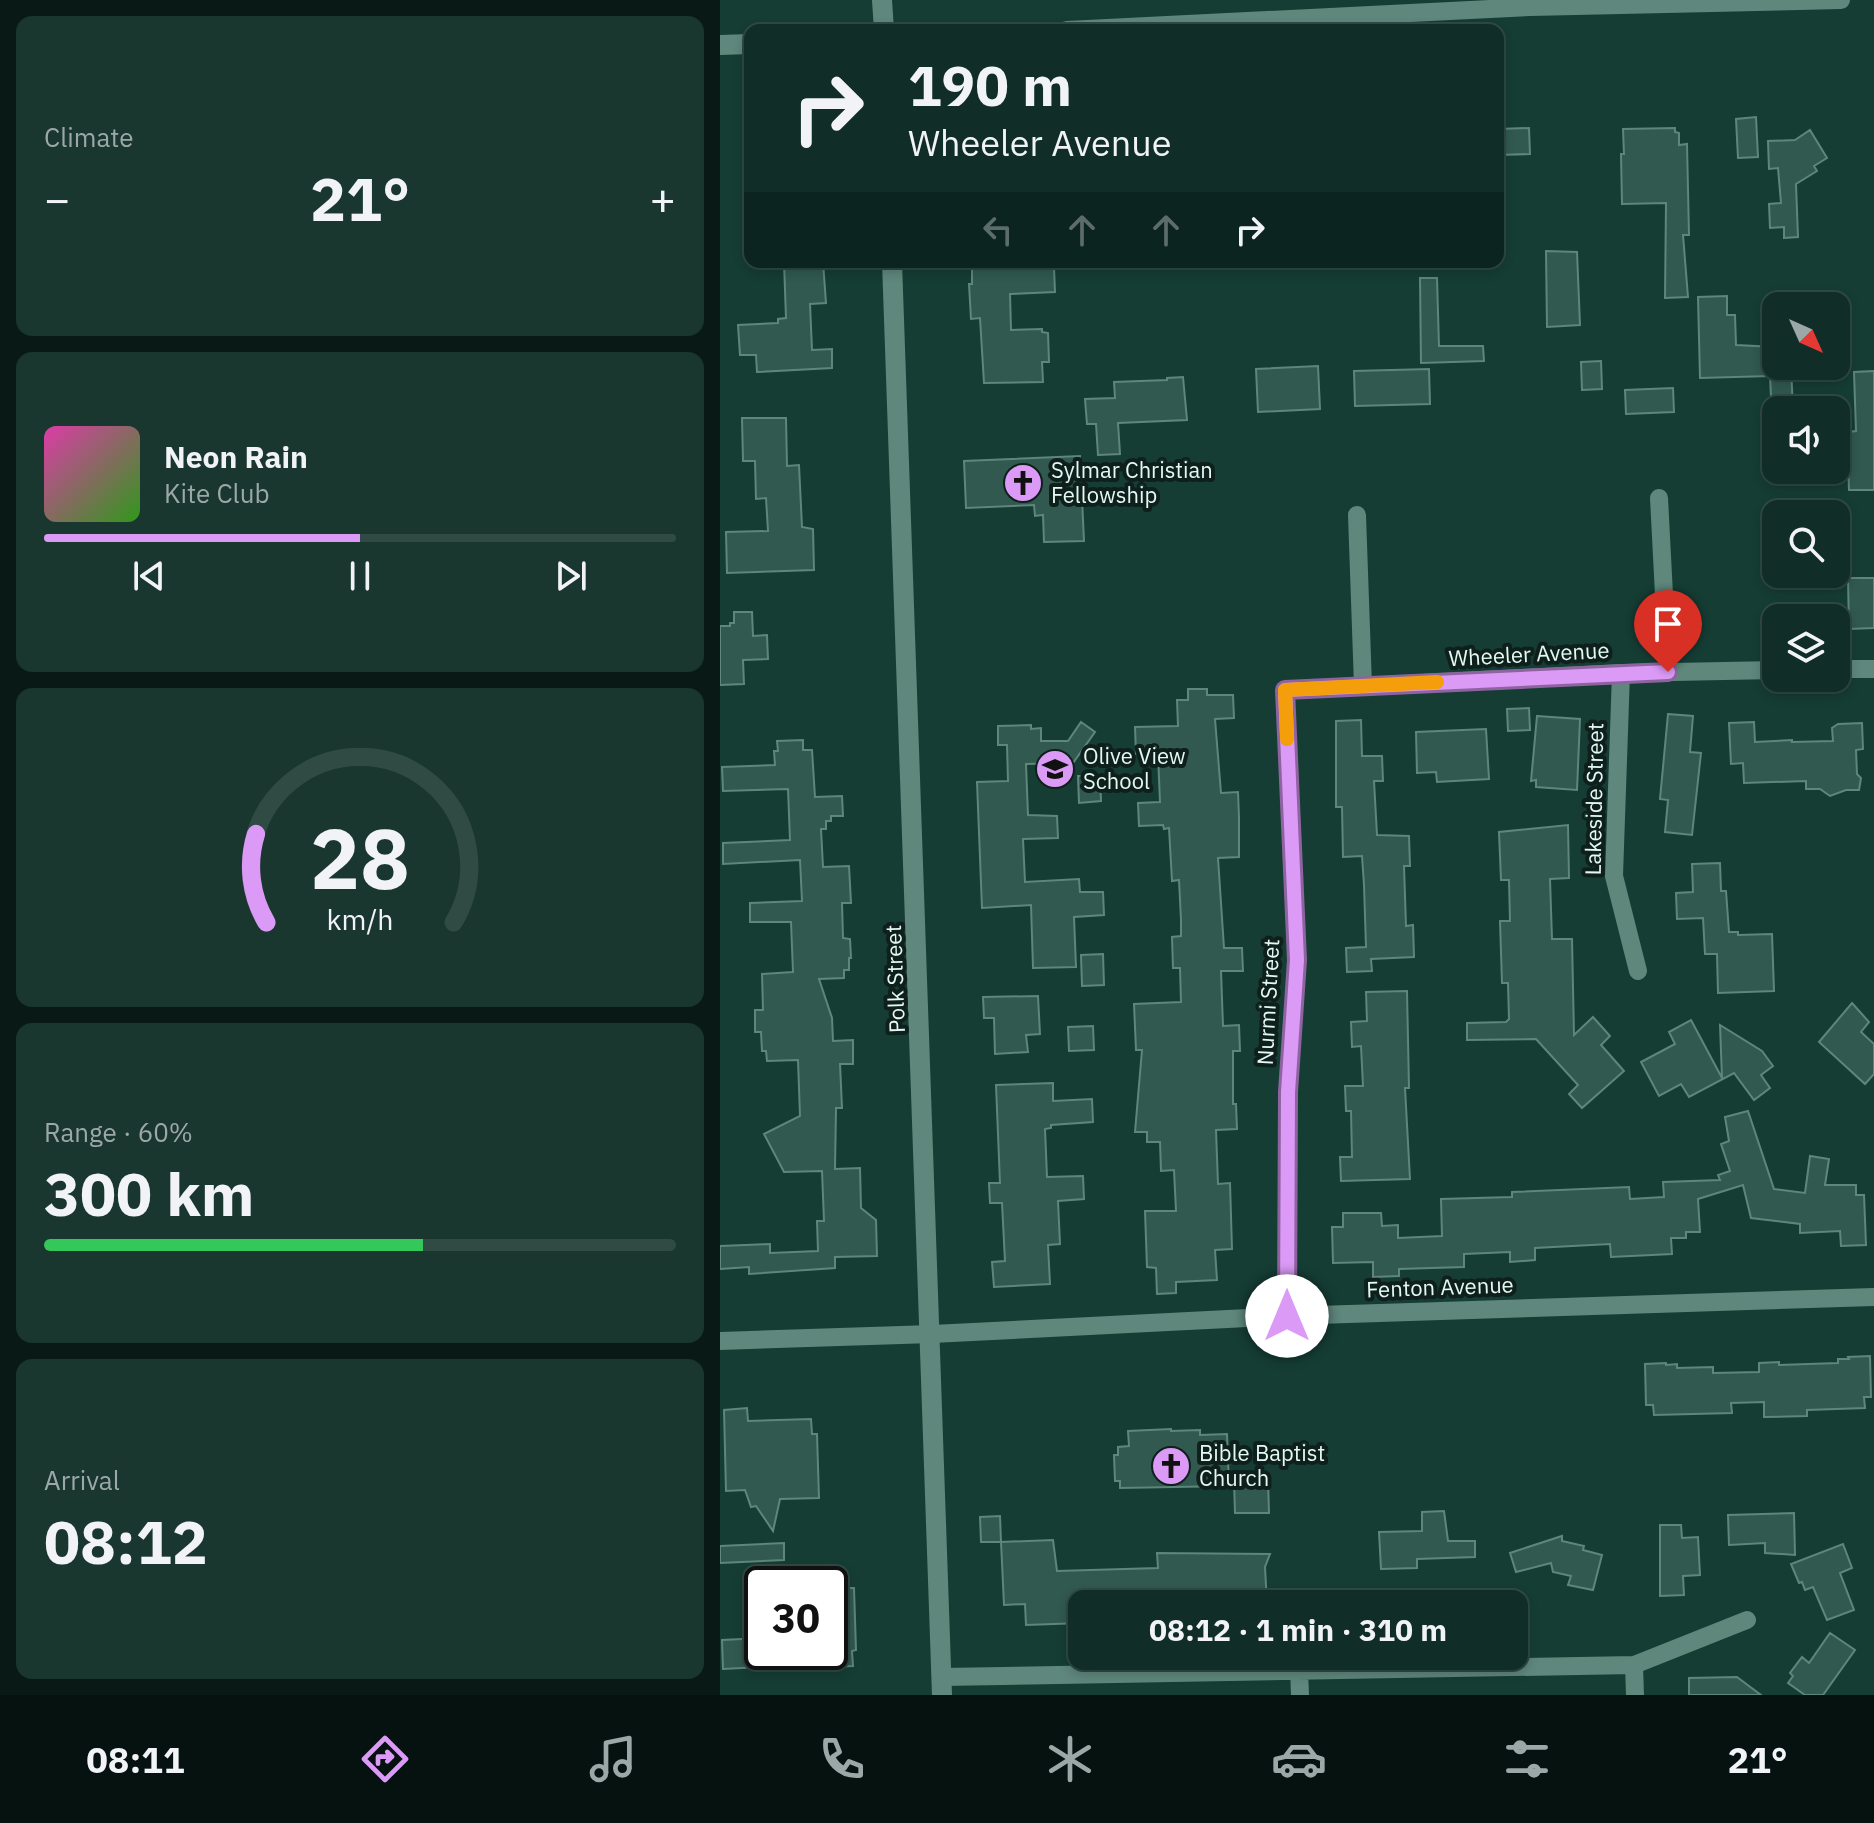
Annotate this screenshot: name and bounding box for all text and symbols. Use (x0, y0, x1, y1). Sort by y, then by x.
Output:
text: 190 m (908, 49, 1072, 121)
icon: right (776, 56, 880, 160)
text: Wheeler Avenue (908, 119, 1172, 166)
text: Climate (44, 120, 134, 154)
text: 21° (310, 159, 410, 238)
text: − (44, 170, 70, 227)
text: + (650, 170, 676, 227)
icon: left (976, 208, 1020, 252)
icon: ahead (1060, 208, 1104, 252)
icon: ahead (1144, 208, 1188, 252)
icon: right (1228, 208, 1272, 252)
north arrow (1762, 292, 1850, 380)
map controls (1762, 292, 1850, 692)
button: sound (1762, 396, 1850, 484)
text: Neon Rain (164, 437, 308, 476)
place label: Sylmar Christian Fellowship (1051, 455, 1213, 509)
church icon: Sylmar Christian Fellowship (1002, 462, 1044, 504)
text: Kite Club (164, 476, 269, 510)
button: search (1762, 500, 1850, 588)
icon: previous (127, 554, 171, 598)
icon: pause (338, 554, 382, 598)
icon: next (549, 554, 593, 598)
pin (1634, 590, 1702, 672)
icon: arrive (1646, 602, 1690, 646)
button: layers (1762, 604, 1850, 692)
street label: Wheeler Avenue (1448, 635, 1610, 672)
street label: Lakeside Street (1578, 722, 1609, 876)
place label: Olive View School (1083, 741, 1186, 795)
school or university icon: Olive View School (1034, 748, 1076, 790)
text: 28 (310, 804, 410, 912)
text: km/h (326, 902, 394, 939)
street label: Polk Street (878, 924, 911, 1034)
street label: Nurmi Street (1250, 938, 1285, 1066)
text: Range · 60% (44, 1115, 193, 1149)
text: 300 km (44, 1154, 254, 1233)
street label: Fenton Avenue (1366, 1269, 1514, 1304)
position arrow (1245, 1274, 1329, 1358)
place label: Bible Baptist Church (1199, 1438, 1325, 1492)
church icon: Bible Baptist Church (1150, 1445, 1192, 1487)
text: Arrival (44, 1463, 120, 1497)
text: 08:12 (44, 1502, 208, 1581)
speed limit sign: 30 (744, 1566, 848, 1670)
text: 08:12 · 1 min · 310 m (1149, 1610, 1447, 1649)
icon: directions (357, 1731, 413, 1787)
icon: music (585, 1731, 641, 1787)
icon: phone (814, 1731, 870, 1787)
icon: climate (1042, 1731, 1098, 1787)
icon: car (1271, 1731, 1327, 1787)
icon: filters (1499, 1731, 1555, 1787)
text: 08:11 (86, 1736, 185, 1783)
text: 21° (1728, 1736, 1788, 1783)

